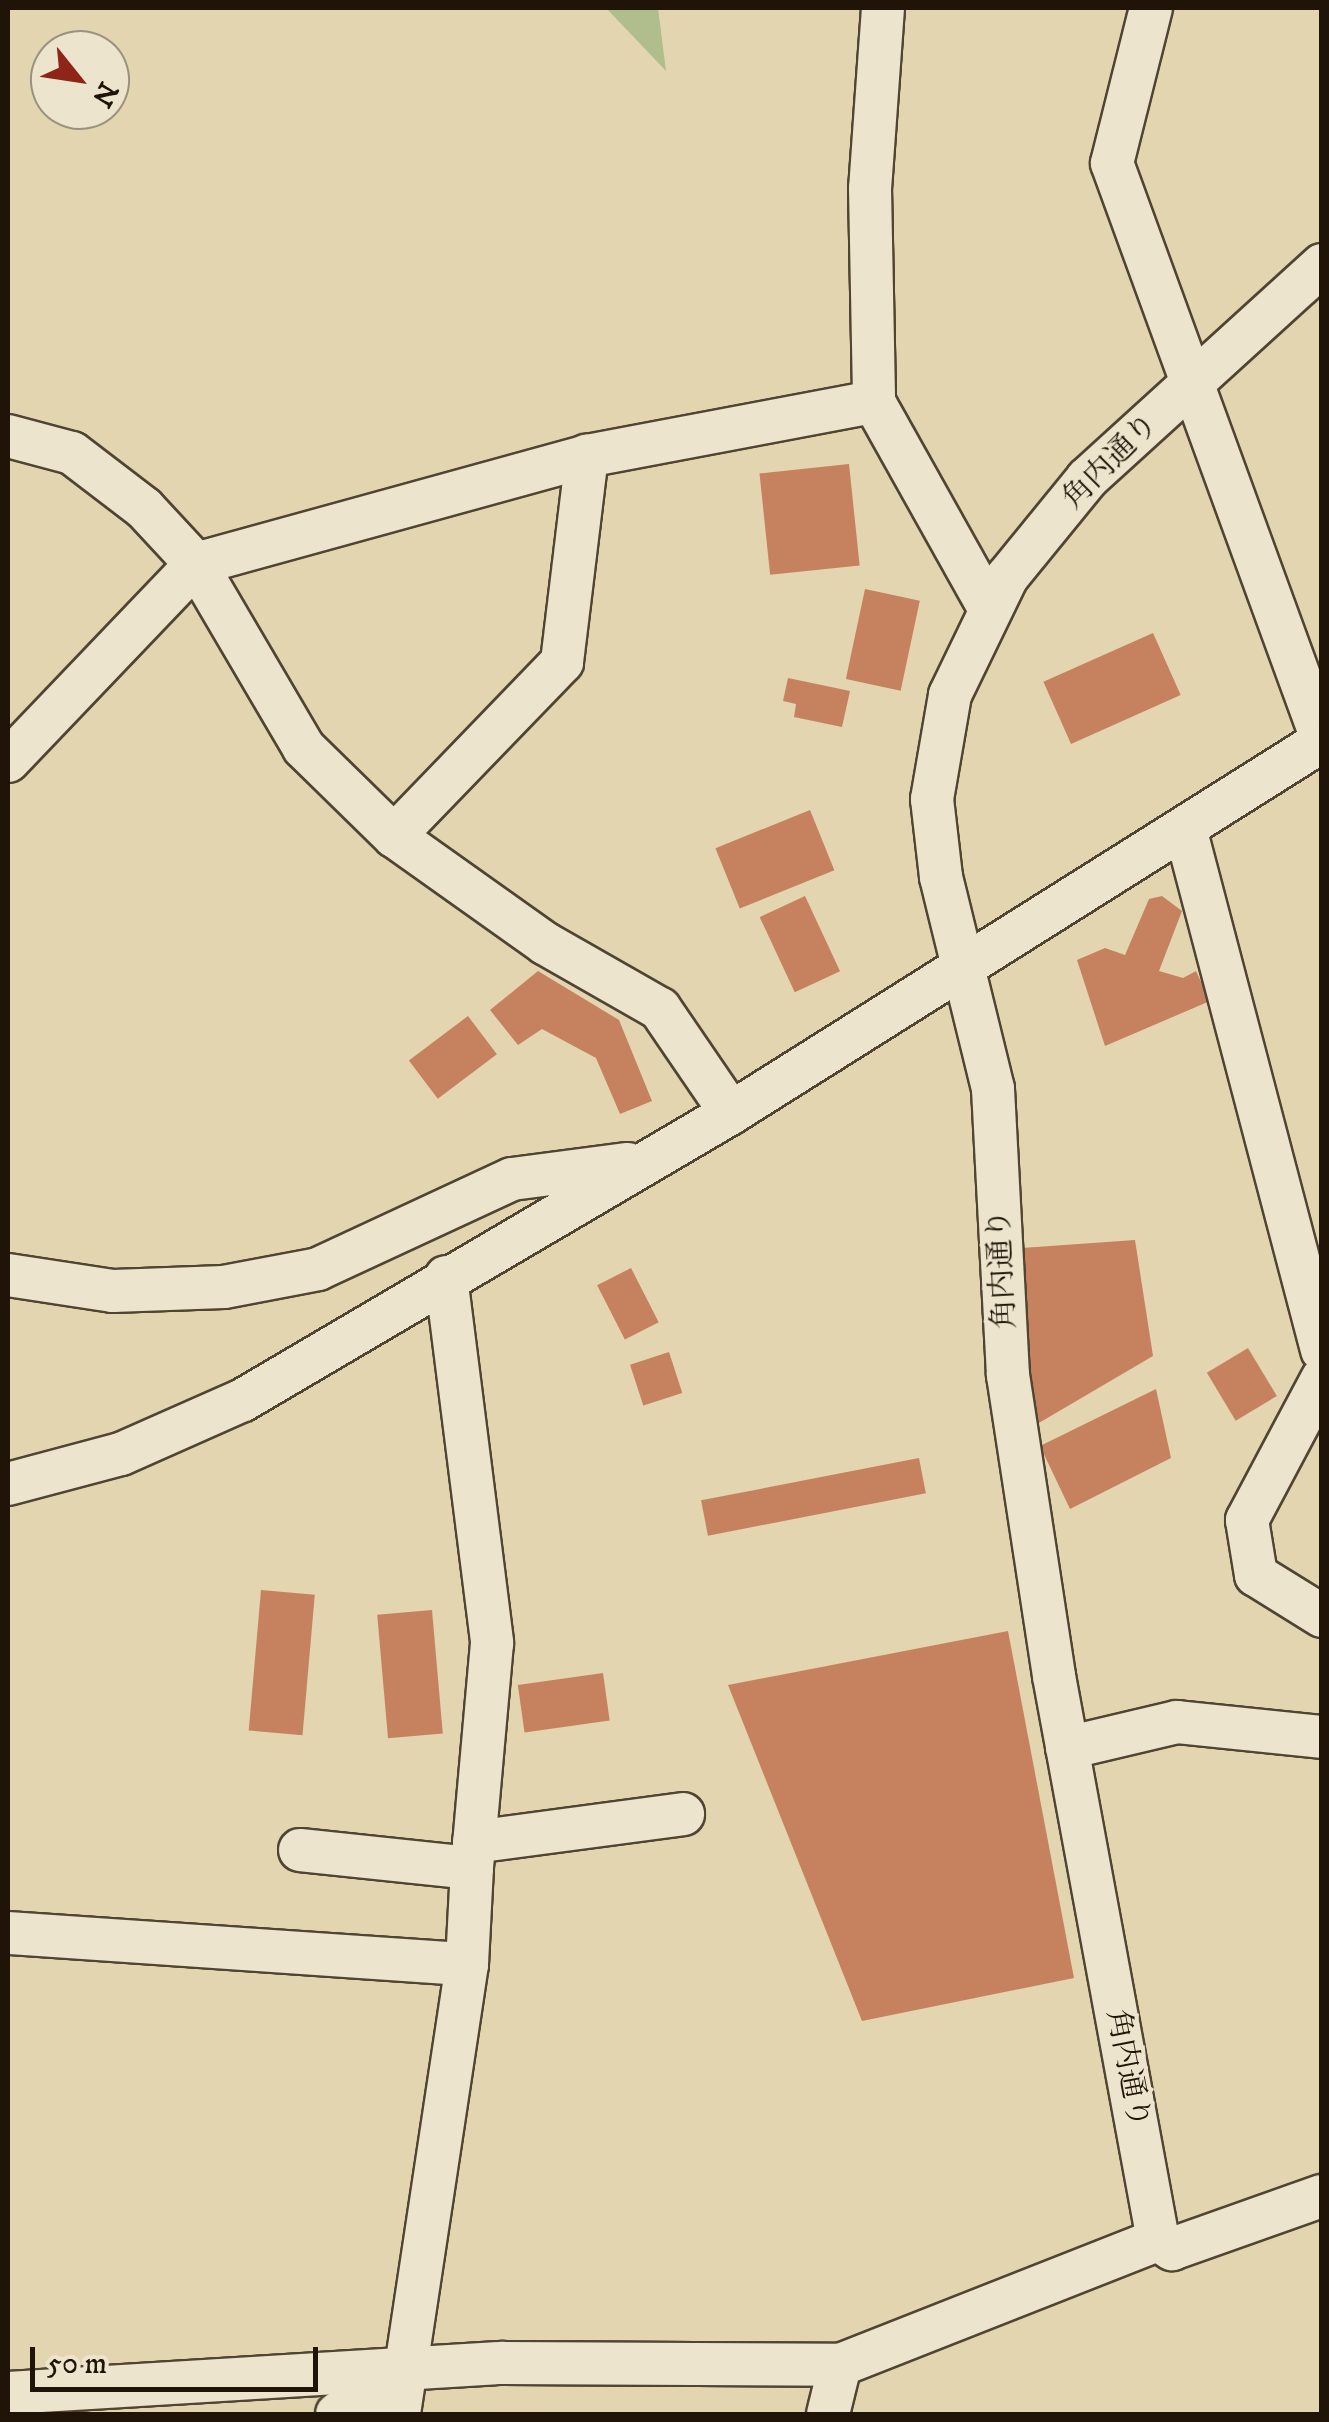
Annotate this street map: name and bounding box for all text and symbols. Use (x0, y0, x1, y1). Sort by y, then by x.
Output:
north arrow (30, 30, 130, 130)
text: N (84, 76, 126, 113)
street label: 角内通り (1056, 407, 1166, 517)
street label: 角内通り (982, 1208, 1024, 1330)
street label: 角内通り (1098, 2007, 1156, 2131)
scale bar (35, 2327, 322, 2389)
text: 50 m (47, 2346, 107, 2383)

